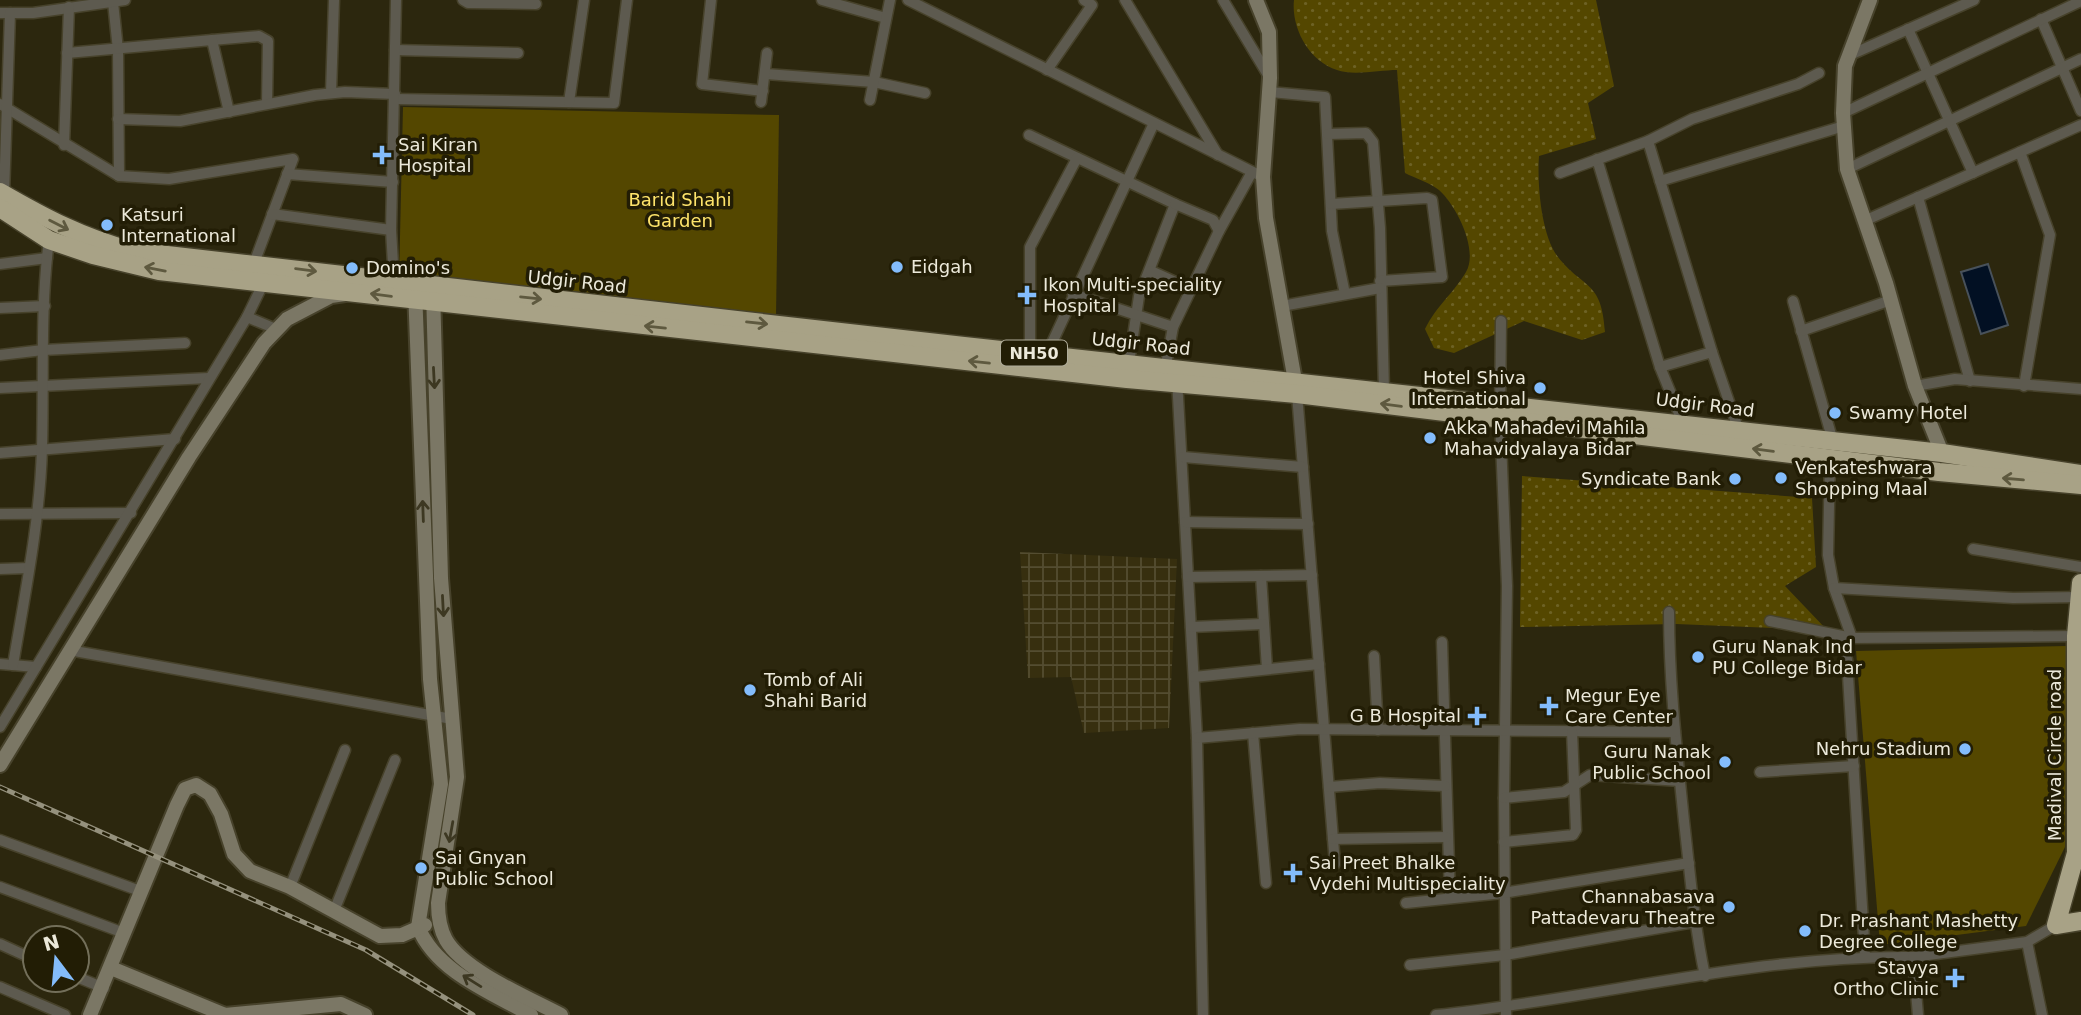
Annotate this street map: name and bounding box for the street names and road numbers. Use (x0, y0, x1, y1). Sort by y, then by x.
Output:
street label: Udgir Road (527, 266, 628, 297)
street label: Udgir Road (1091, 328, 1192, 359)
road number: NH50 (1001, 340, 1067, 366)
street label: Udgir Road (1654, 388, 1756, 421)
street label: Madival Circle road (2044, 669, 2065, 841)

